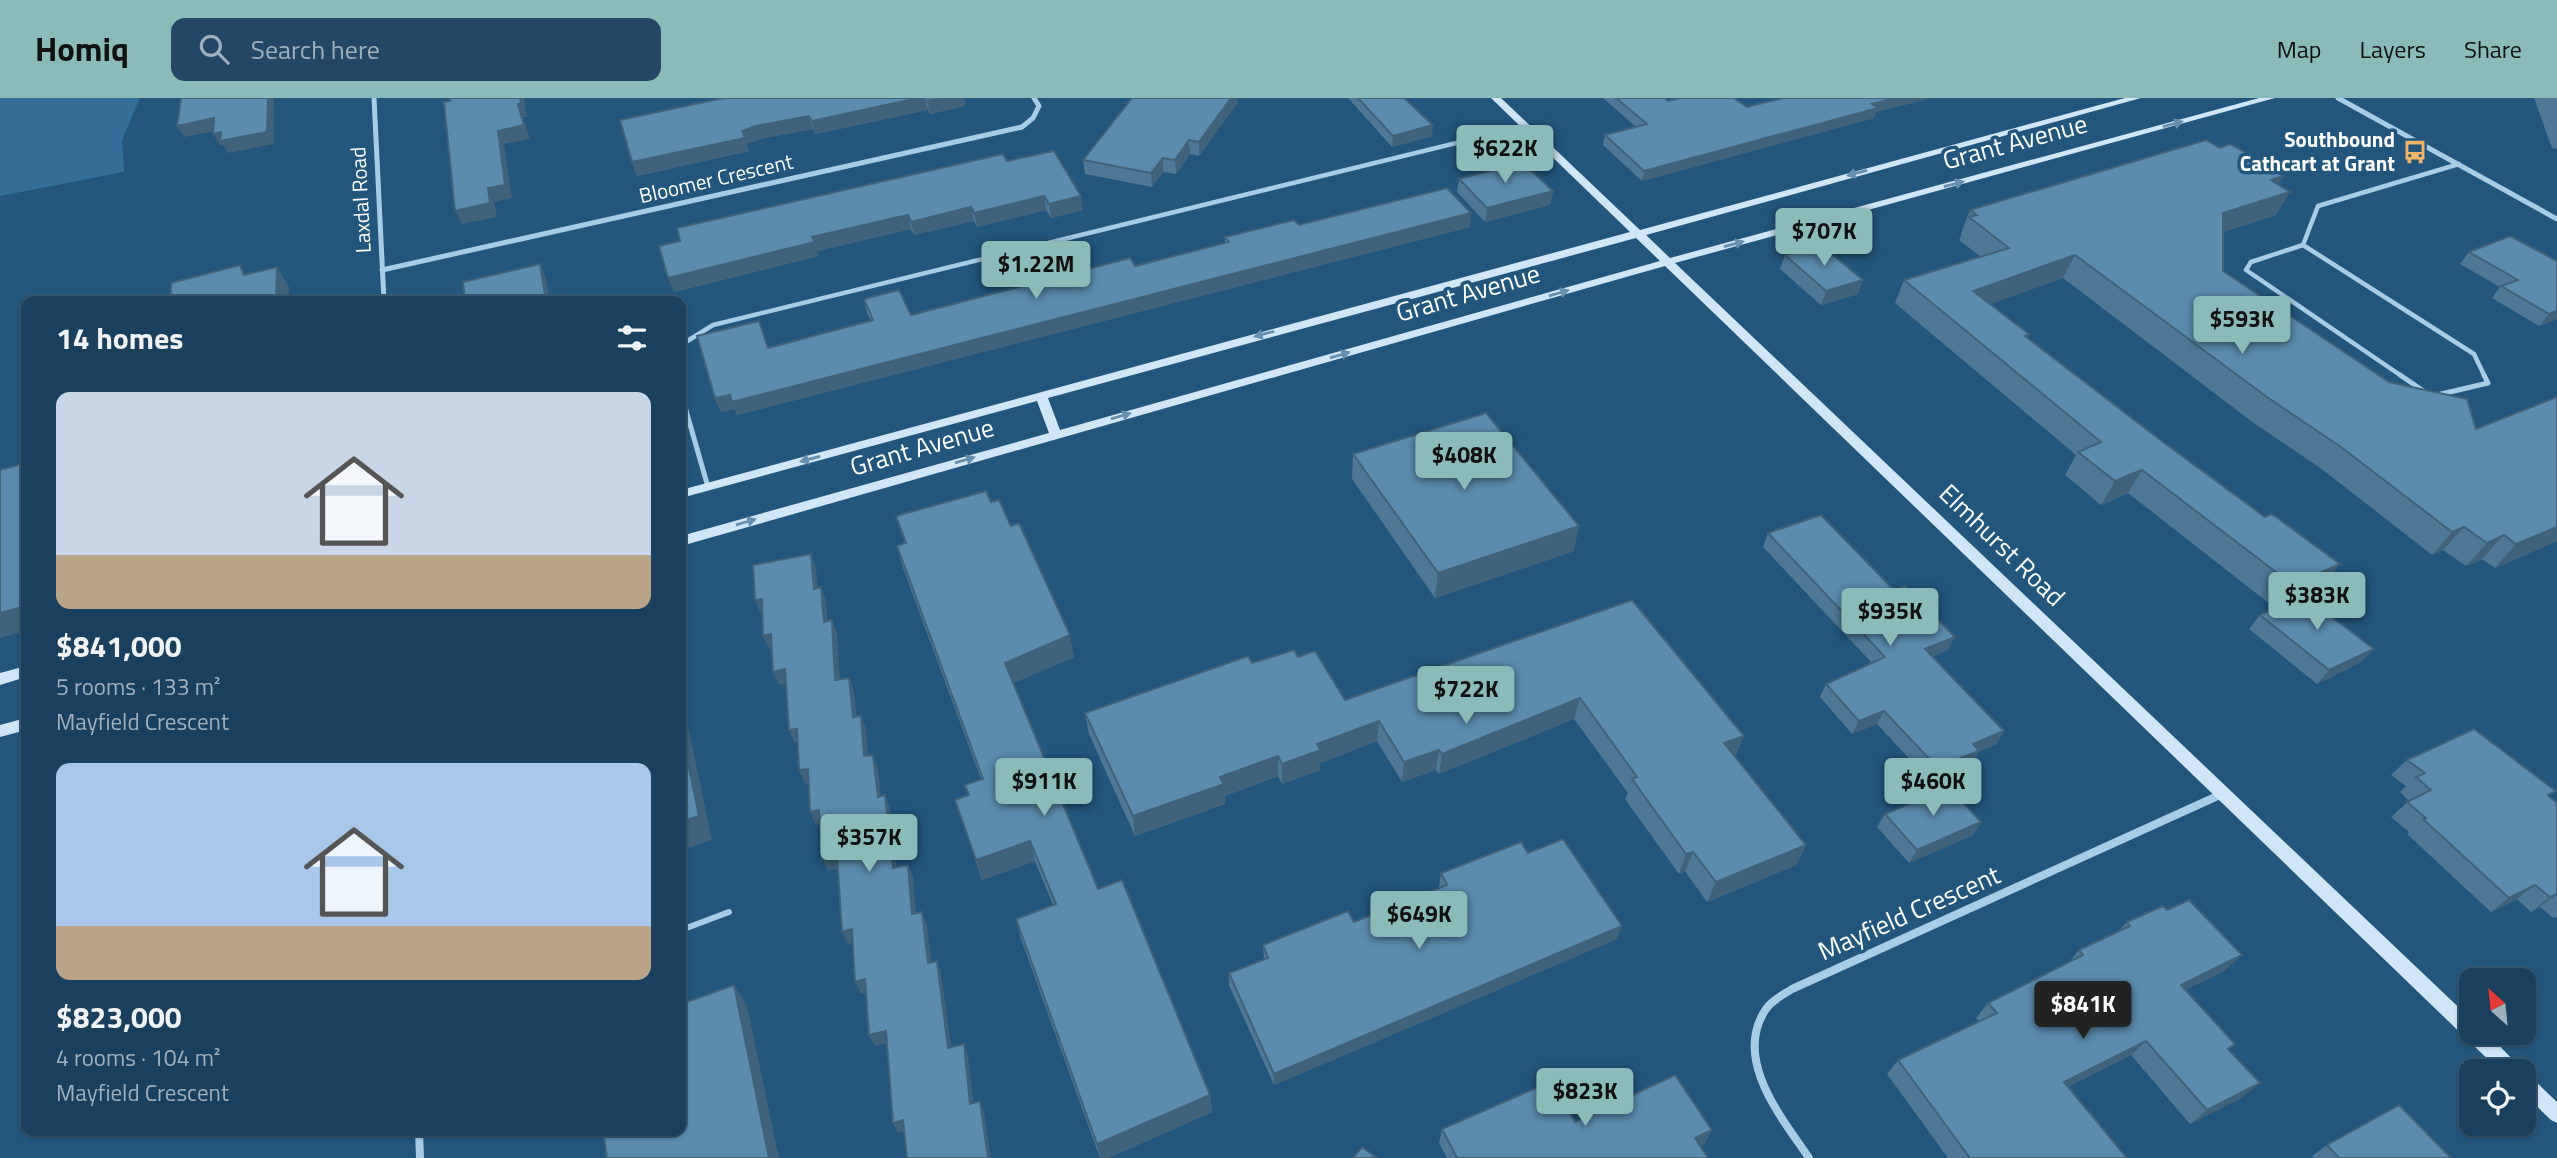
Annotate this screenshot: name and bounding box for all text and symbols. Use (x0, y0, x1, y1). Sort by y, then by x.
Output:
search box (171, 18, 661, 81)
text: Homiq (35, 24, 129, 74)
icon: search (195, 30, 233, 68)
text: Search here (251, 30, 380, 69)
text: Map (2277, 31, 2322, 67)
text: Layers (2360, 31, 2426, 67)
text: Share (2464, 31, 2522, 67)
street label: Grant Avenue (1938, 104, 2091, 180)
one-way arrow (2163, 119, 2184, 129)
place label: Southbound Cathcart at Grant (2240, 123, 2395, 179)
pin: $622K (1456, 126, 1554, 185)
text: $622K (1472, 130, 1538, 165)
bus stop icon: Southbound Cathcart at Grant (2401, 138, 2429, 166)
street label: Bloomer Crescent (636, 145, 796, 211)
street label: Laxdal Road (341, 146, 379, 254)
one-way arrow (1846, 168, 1868, 179)
one-way arrow (1943, 178, 1965, 189)
pin: $707K (1775, 208, 1873, 268)
text: $707K (1791, 213, 1857, 248)
one-way arrow (1724, 238, 1746, 249)
pin: $1.22M (979, 242, 1093, 301)
text: $1.22M (997, 246, 1075, 281)
street label: Grant Avenue (1391, 253, 1544, 332)
one-way arrow (1549, 287, 1570, 297)
pin: $593K (2193, 296, 2291, 356)
text: $593K (2209, 301, 2275, 336)
text: 14 homes (56, 315, 183, 361)
icon: filters (613, 319, 651, 357)
one-way arrow (1253, 329, 1275, 340)
one-way arrow (1330, 349, 1351, 359)
street label: Grant Avenue (845, 407, 998, 486)
one-way arrow (1111, 411, 1132, 421)
pin: $408K (1415, 432, 1513, 492)
text: $408K (1431, 437, 1497, 472)
icon: home (291, 438, 417, 564)
one-way arrow (799, 454, 821, 465)
one-way arrow (955, 455, 976, 465)
street label: Elmhurst Road (1930, 474, 2074, 615)
one-way arrow (736, 516, 758, 527)
pin: $383K (2268, 573, 2366, 632)
text: $383K (2284, 577, 2350, 612)
pin: $935K (1841, 588, 1939, 648)
text: $935K (1857, 593, 1923, 628)
text: $841,000 (56, 623, 182, 669)
pin: $722K (1417, 666, 1515, 726)
text: 5 rooms · 133 m² (56, 669, 220, 704)
text: $722K (1433, 671, 1499, 706)
text: Mayfield Crescent (56, 704, 229, 739)
pin: $911K (995, 758, 1093, 818)
pin: $460K (1884, 758, 1982, 818)
text: $911K (1011, 763, 1077, 798)
text: $460K (1900, 763, 1966, 798)
icon: home (291, 809, 417, 935)
pin: $357K (820, 814, 918, 874)
text: $357K (836, 819, 902, 854)
street label: Mayfield Crescent (1812, 855, 2006, 970)
pin: $649K (1370, 892, 1468, 951)
text: $649K (1386, 896, 1452, 931)
north arrow (2459, 968, 2536, 1045)
map controls (2459, 968, 2536, 1136)
pin: $841K (2034, 982, 2132, 1041)
text: $841K (2050, 986, 2116, 1021)
text: $823,000 (56, 994, 182, 1040)
text: 4 rooms · 104 m² (56, 1040, 220, 1075)
button: locate (2459, 1059, 2536, 1136)
pin: $823K (1536, 1068, 1634, 1128)
text: $823K (1552, 1073, 1618, 1108)
text: Mayfield Crescent (56, 1075, 229, 1110)

